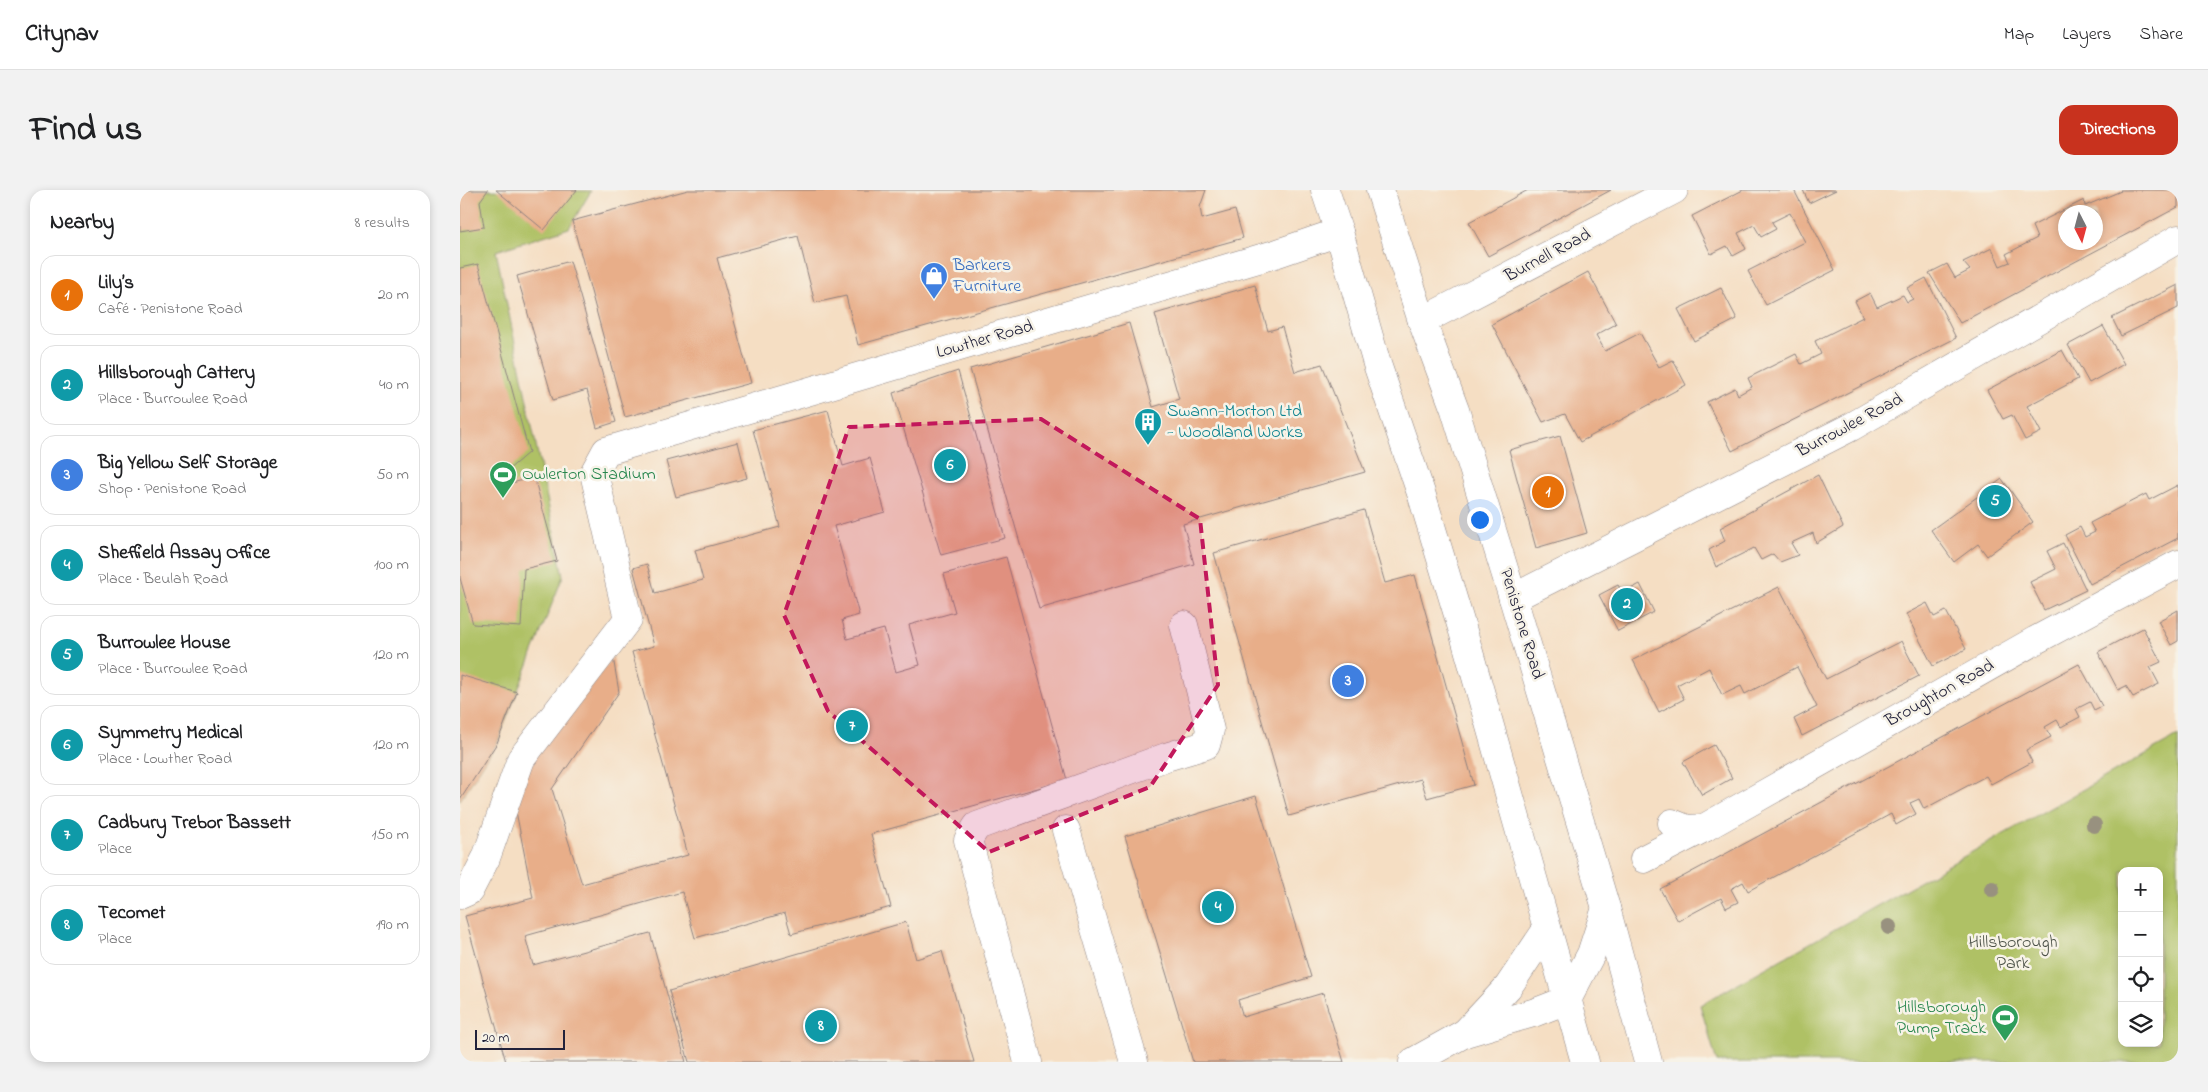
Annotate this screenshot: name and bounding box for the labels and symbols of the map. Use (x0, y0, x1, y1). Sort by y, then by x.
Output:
north arrow (2058, 205, 2103, 250)
street label: Burnell Road (1499, 222, 1596, 290)
place label: Barkers Furniture (952, 253, 1022, 300)
shop icon: Barkers Furniture (919, 261, 949, 300)
street label: Lowther Road (933, 314, 1037, 366)
street label: Burrowlee Road (1791, 387, 1908, 465)
place label: Swann-Morton Ltd - Woodland Works (1167, 399, 1303, 446)
building icon: Swann-Morton Ltd - Woodland Works (1133, 407, 1163, 446)
pin: 6 (934, 446, 966, 484)
sports icon: Owlerton Stadium (488, 460, 518, 499)
place label: Owlerton Stadium (522, 462, 656, 488)
pin: 1 (1532, 473, 1564, 511)
pin: 5 (1979, 482, 2011, 520)
your location (1467, 507, 1493, 533)
street label: Penistone Road (1492, 565, 1550, 683)
pin: 2 (1611, 585, 1643, 623)
street label: Broughton Road (1880, 653, 2000, 736)
pin: 3 (1332, 662, 1364, 700)
pin: 7 (836, 707, 868, 745)
pin: 4 (1202, 888, 1234, 926)
park label: Hillsborough Park (1969, 930, 2057, 977)
place label: Hillsborough Pump Track (1897, 995, 1986, 1042)
sports icon: Hillsborough Pump Track (1990, 1003, 2020, 1042)
pin: 8 (805, 1007, 837, 1045)
scale bar (475, 1027, 565, 1050)

